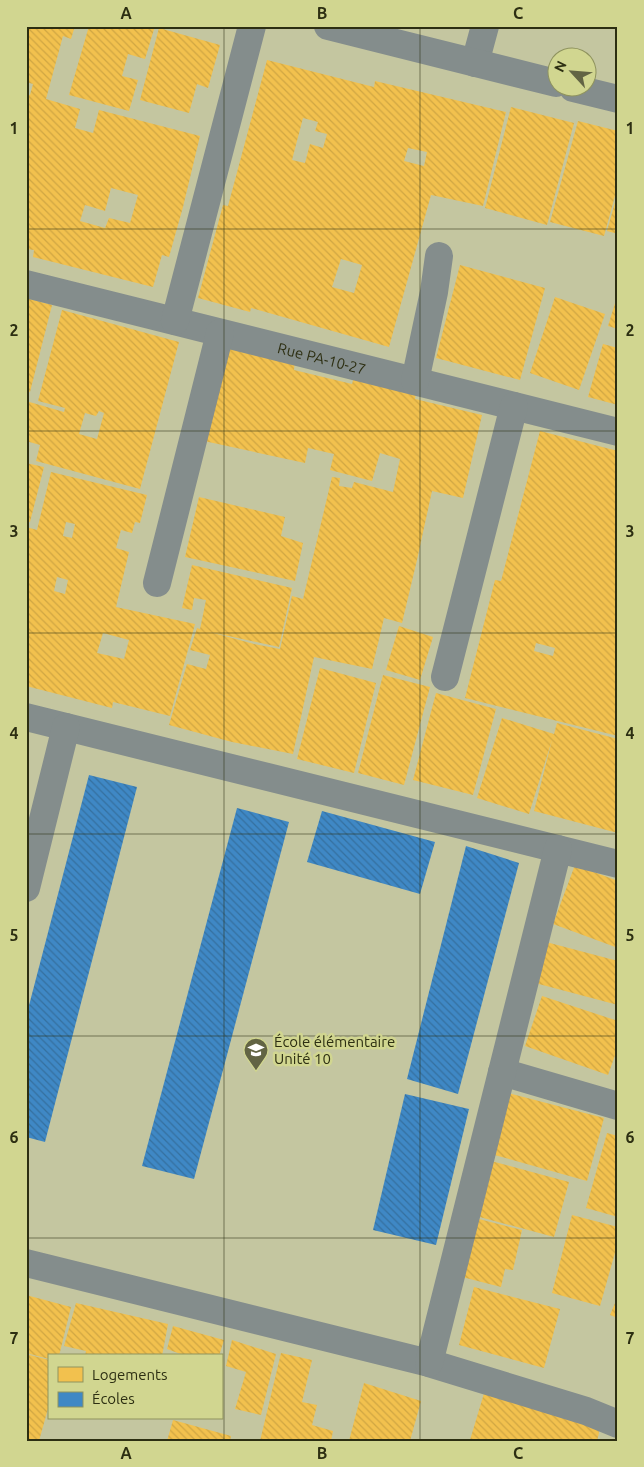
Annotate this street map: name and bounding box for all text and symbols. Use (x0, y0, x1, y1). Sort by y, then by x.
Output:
text: A (120, 4, 132, 22)
text: B (317, 4, 327, 22)
text: C (513, 4, 523, 22)
north arrow (546, 48, 596, 98)
text: N (551, 58, 570, 75)
text: 1 (9, 119, 19, 137)
text: 1 (625, 119, 635, 137)
text: 2 (9, 321, 19, 339)
text: 2 (625, 321, 635, 339)
street label: Rue PA-10-27 (276, 339, 368, 377)
text: 3 (9, 522, 19, 540)
text: 3 (625, 522, 635, 540)
text: 4 (9, 724, 19, 742)
text: 4 (625, 724, 635, 742)
text: 5 (9, 926, 19, 944)
text: 5 (625, 926, 635, 944)
place label: École élémentaire Unité 10 (274, 1033, 395, 1067)
school or university icon: École élémentaire Unité 10 (243, 1037, 269, 1071)
text: 6 (9, 1128, 19, 1146)
text: 6 (625, 1128, 635, 1146)
text: 7 (9, 1329, 19, 1347)
text: 7 (625, 1329, 635, 1347)
legend (48, 1354, 222, 1420)
text: Logements (92, 1366, 168, 1383)
text: Écoles (92, 1390, 135, 1407)
text: A (120, 1444, 132, 1462)
text: B (317, 1444, 327, 1462)
text: C (513, 1444, 523, 1462)

